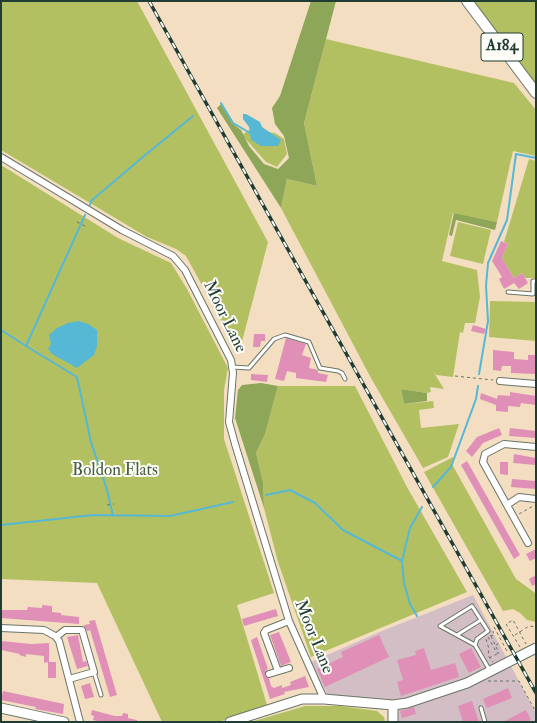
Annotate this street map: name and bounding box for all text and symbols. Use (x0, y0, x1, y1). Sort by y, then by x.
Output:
road number: A184 (481, 33, 523, 61)
street label: Moor Lane (198, 278, 250, 356)
park label: Boldon Flats (72, 461, 158, 481)
street label: Moor Lane (289, 597, 337, 677)

